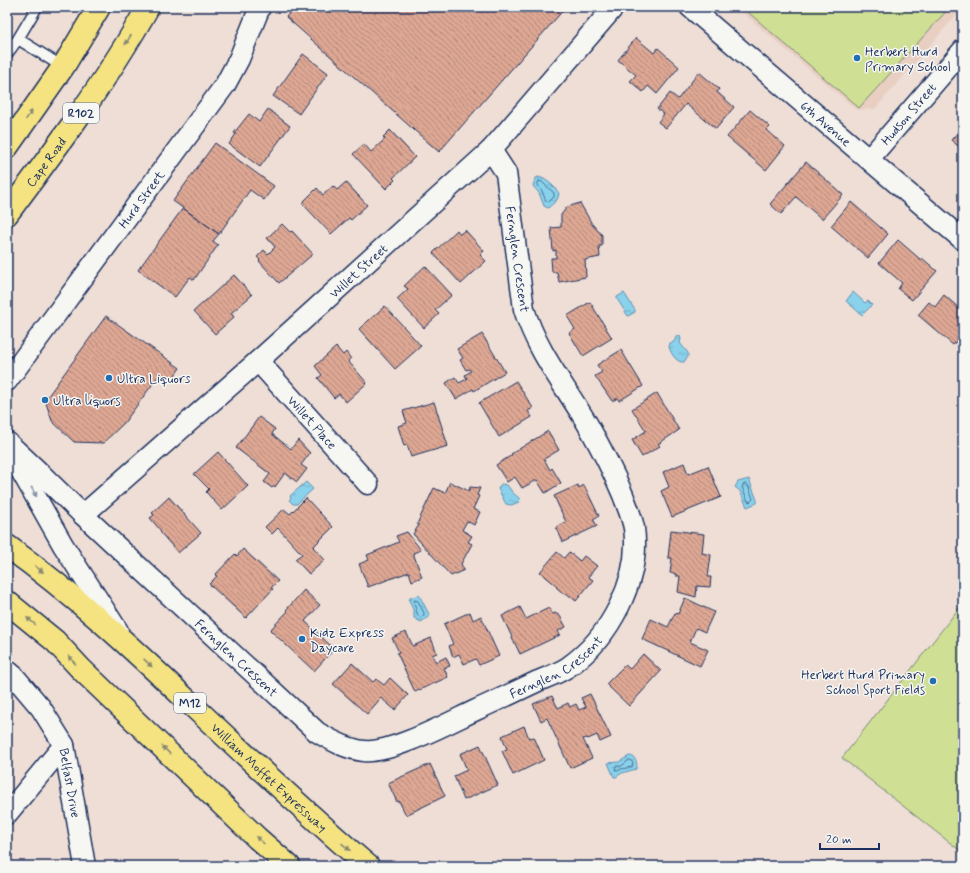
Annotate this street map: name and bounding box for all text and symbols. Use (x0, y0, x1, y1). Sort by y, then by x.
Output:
one-way arrow (124, 34, 131, 46)
place label: Herbert Hurd Primary School (865, 44, 951, 76)
marker: Herbert Hurd Primary School (852, 53, 862, 63)
street label: Hudson Street (878, 80, 941, 149)
street label: 6th Avenue (796, 98, 854, 151)
road number: R102 (63, 103, 99, 123)
one-way arrow (25, 110, 33, 120)
street label: Cape Road (23, 134, 71, 191)
street label: Hurd Street (115, 167, 169, 232)
street label: Fernglen Crescent (501, 205, 532, 313)
street label: Willet Street (326, 241, 392, 302)
place label: Ultra Liquors (117, 371, 191, 388)
marker: Ultra Liquors (104, 373, 114, 383)
place label: Ultra liquors (53, 393, 121, 410)
street label: Willet Place (283, 393, 340, 454)
marker: Ultra liquors (40, 395, 50, 405)
one-way arrow (30, 486, 37, 498)
one-way arrow (33, 565, 44, 573)
street label: Fernglen Crescent (191, 616, 281, 701)
one-way arrow (26, 617, 37, 626)
place label: Kidz Express Daycare (310, 625, 384, 657)
street label: Fernglen Crescent (507, 633, 607, 703)
marker: Kidz Express Daycare (297, 634, 307, 644)
one-way arrow (68, 655, 77, 665)
one-way arrow (143, 658, 152, 667)
place label: Herbert Hurd Primary School Sport Fields (801, 667, 925, 699)
marker: Herbert Hurd Primary School Sport Fields (928, 676, 938, 686)
road number: M12 (174, 693, 206, 713)
street label: William Moffet Expressway (207, 720, 330, 836)
one-way arrow (161, 746, 170, 755)
street label: Belfast Drive (55, 747, 83, 819)
scale bar (820, 825, 879, 851)
text: 20 m (826, 832, 852, 848)
one-way arrow (255, 836, 264, 845)
one-way arrow (340, 842, 351, 851)

